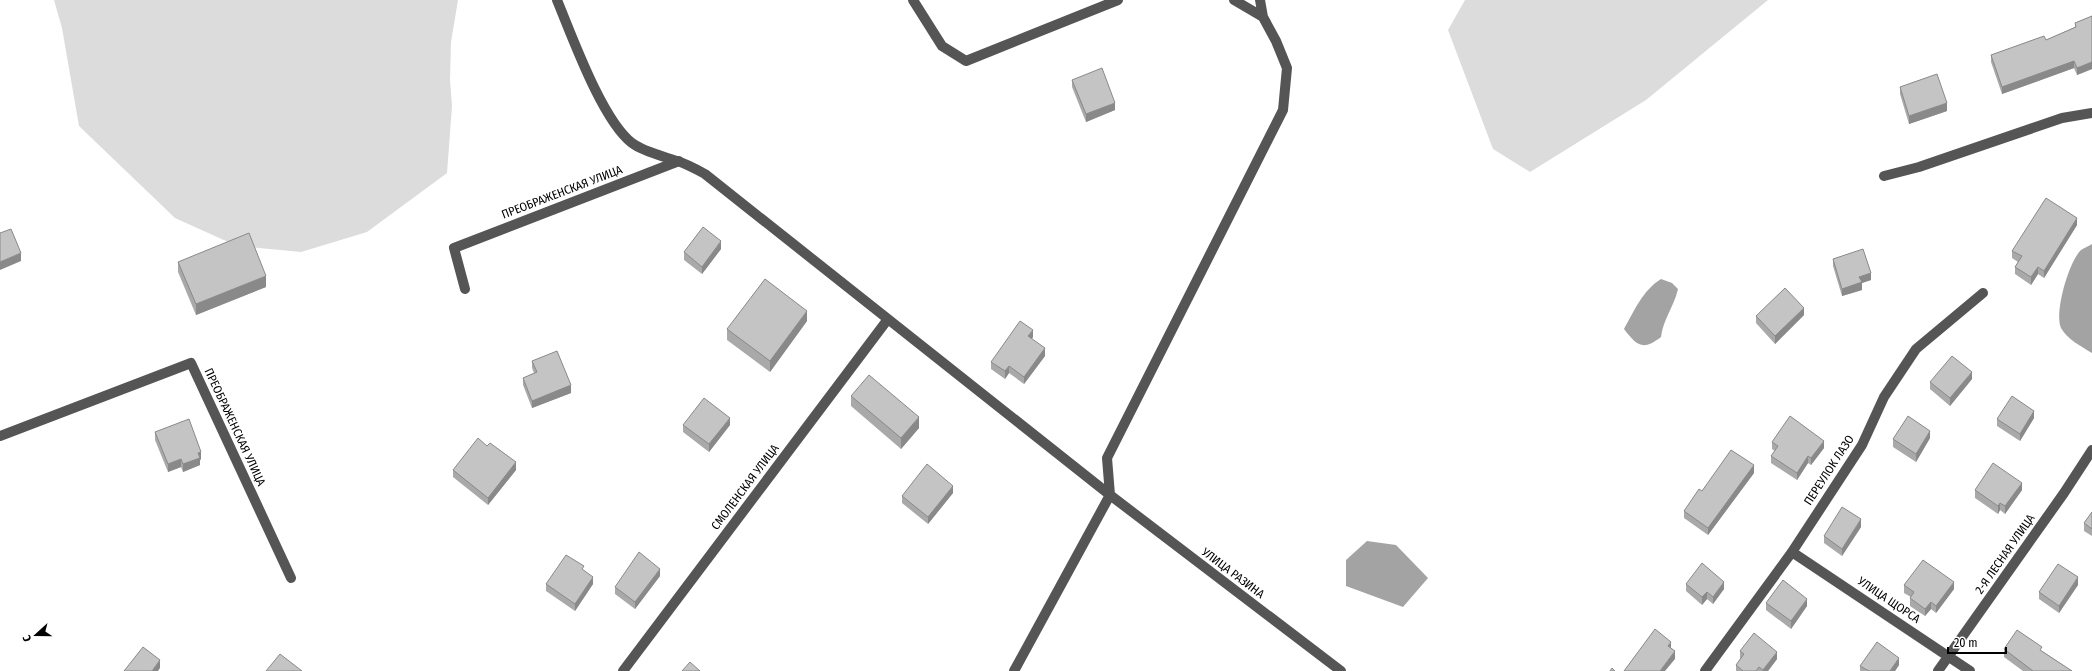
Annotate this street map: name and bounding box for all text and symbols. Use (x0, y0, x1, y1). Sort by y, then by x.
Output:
street label: ПРЕОБРАЖЕНСКАЯ УЛИЦА (500, 162, 625, 222)
street label: ПРЕОБРАЖЕНСКАЯ УЛИЦА (202, 366, 269, 489)
street label: ПЕРЕУЛОК ЛАЗО (1801, 432, 1857, 508)
street label: СМОЛЕНСКАЯ УЛИЦА (708, 441, 782, 533)
street label: 2-Я ЛЕСНАЯ УЛИЦА (1972, 511, 2038, 597)
street label: УЛИЦА РАЗИНА (1198, 544, 1268, 601)
street label: УЛИЦА ЩОРСА (1854, 573, 1923, 626)
north arrow (16, 615, 56, 655)
scale bar (1948, 629, 2006, 655)
text: С (20, 633, 34, 643)
text: 20 m (1954, 636, 1978, 650)

